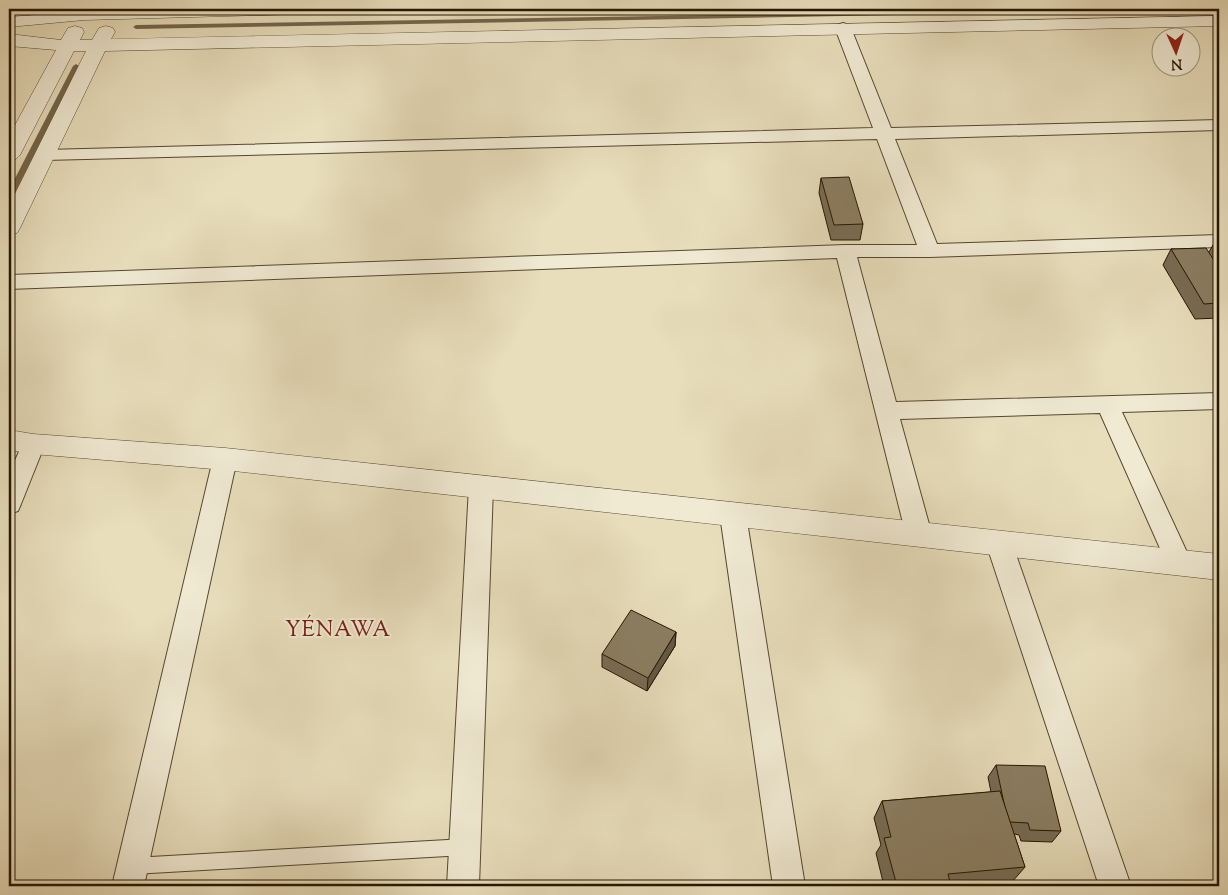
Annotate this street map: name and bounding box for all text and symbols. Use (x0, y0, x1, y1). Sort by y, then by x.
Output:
north arrow (1150, 28, 1200, 78)
text: N (1170, 53, 1183, 73)
district label: YÉNAWA (285, 614, 391, 647)

